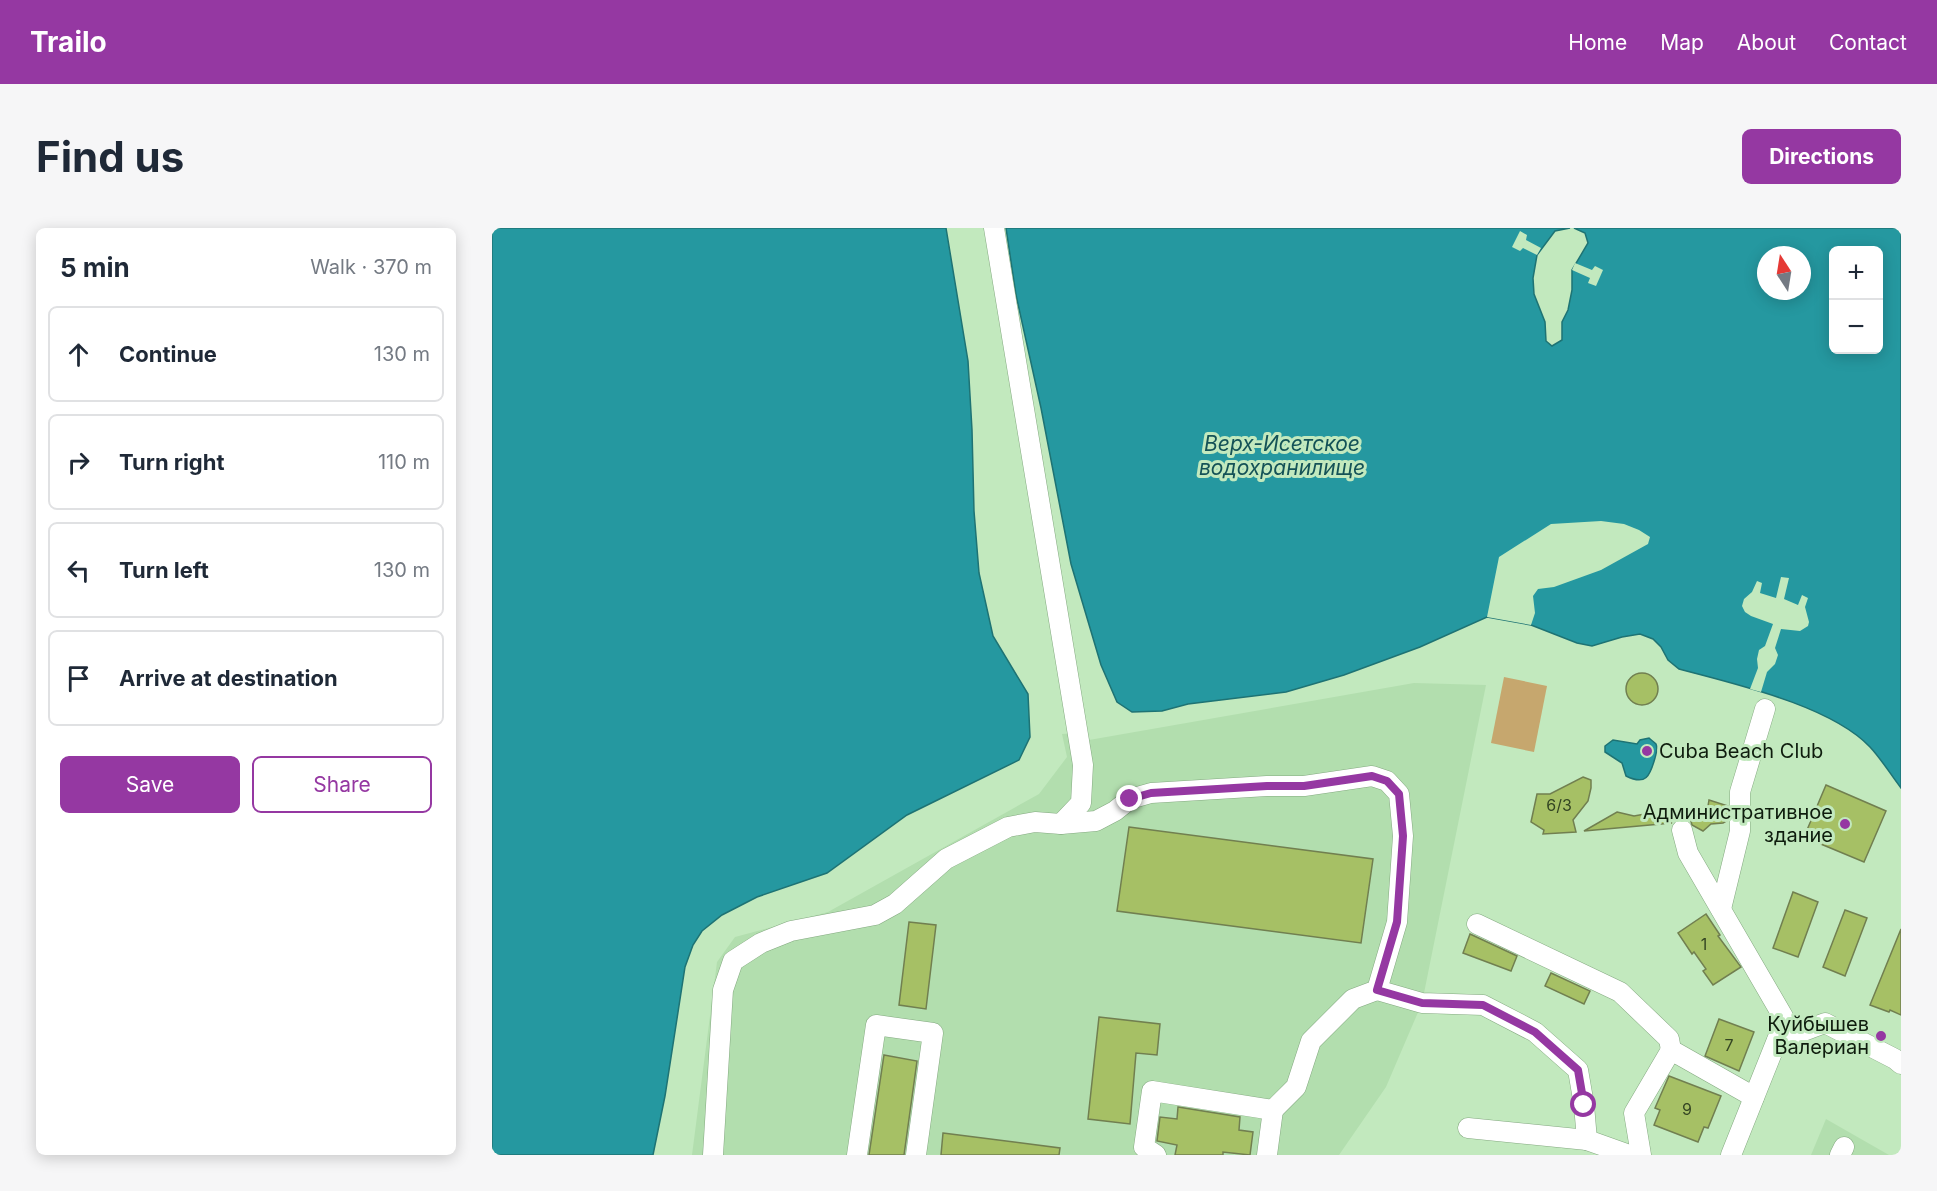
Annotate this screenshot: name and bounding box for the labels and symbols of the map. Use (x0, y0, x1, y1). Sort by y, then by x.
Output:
north arrow (1757, 246, 1811, 300)
water label: Верх-Исетское водохранилище (1199, 431, 1365, 480)
place label: Cuba Beach Club (1659, 739, 1823, 763)
marker: Cuba Beach Club (1640, 744, 1654, 758)
route end (1116, 785, 1142, 811)
house number: 6/3 (1546, 795, 1572, 815)
place label: Административное здание (1643, 800, 1833, 847)
marker: Административное здание (1838, 817, 1852, 831)
house number: 1 (1701, 934, 1707, 954)
place label: Куйбышев Валериан (1767, 1012, 1869, 1059)
marker: Куйбышев Валериан (1874, 1029, 1888, 1043)
house number: 7 (1724, 1035, 1734, 1055)
route start (1570, 1091, 1596, 1117)
house number: 9 (1682, 1099, 1692, 1119)

